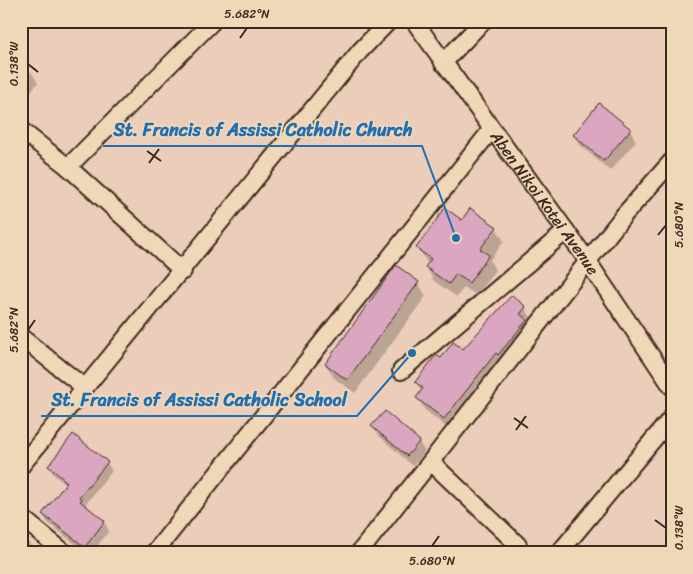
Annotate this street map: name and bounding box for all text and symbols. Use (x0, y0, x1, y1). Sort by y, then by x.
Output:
text: 5.682°N (224, 3, 270, 25)
text: 0.138°W (3, 41, 25, 86)
callout: St. Francis of Assissi Catholic Church (103, 113, 422, 146)
text: St. Francis of Assissi Catholic Church (113, 114, 413, 146)
street label: Aben Nikoi Kotei Avenue (482, 123, 607, 281)
text: 5.680°N (668, 201, 690, 248)
text: 5.682°N (3, 307, 25, 353)
callout: St. Francis of Assissi Catholic School (41, 383, 357, 416)
text: St. Francis of Assissi Catholic School (50, 384, 348, 416)
text: 0.138°W (668, 505, 690, 550)
text: 5.680°N (409, 550, 456, 572)

